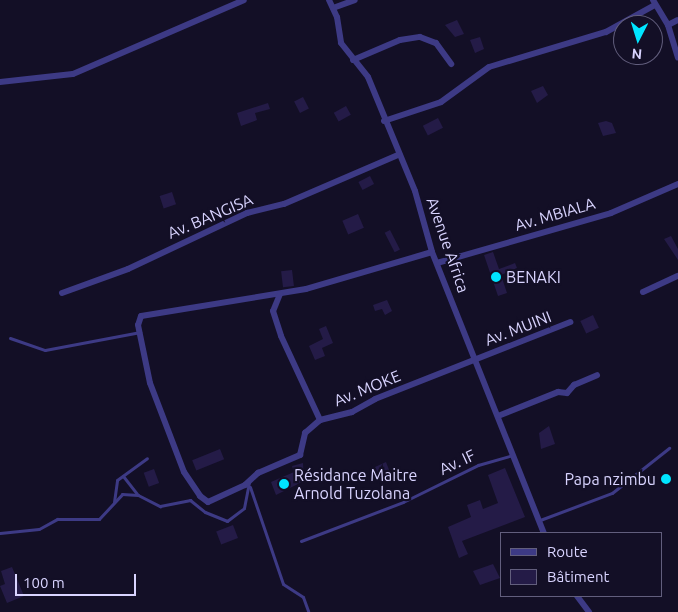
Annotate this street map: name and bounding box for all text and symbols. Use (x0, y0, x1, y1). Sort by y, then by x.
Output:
north arrow (613, 15, 663, 65)
text: N (631, 46, 643, 62)
street label: Av. BANGISA (165, 189, 255, 243)
street label: Av. MBIALA (513, 193, 597, 235)
street label: Avenue Africa (423, 195, 473, 295)
place label: BENAKI (506, 267, 561, 287)
marker: BENAKI (490, 271, 502, 283)
street label: Av. MUINI (482, 307, 554, 349)
street label: Av. MOKE (331, 366, 403, 410)
street label: Av. IF (436, 445, 478, 479)
place label: Résidance Maitre Arnold Tuzolana (294, 465, 417, 503)
place label: Papa nzimbu (564, 469, 656, 489)
marker: Papa nzimbu (660, 473, 672, 485)
marker: Résidance Maitre Arnold Tuzolana (278, 478, 290, 490)
legend (500, 532, 663, 597)
text: Route (547, 543, 588, 560)
scale bar (18, 564, 139, 596)
text: Bâtiment (547, 568, 609, 585)
text: 100 m (23, 574, 65, 591)

